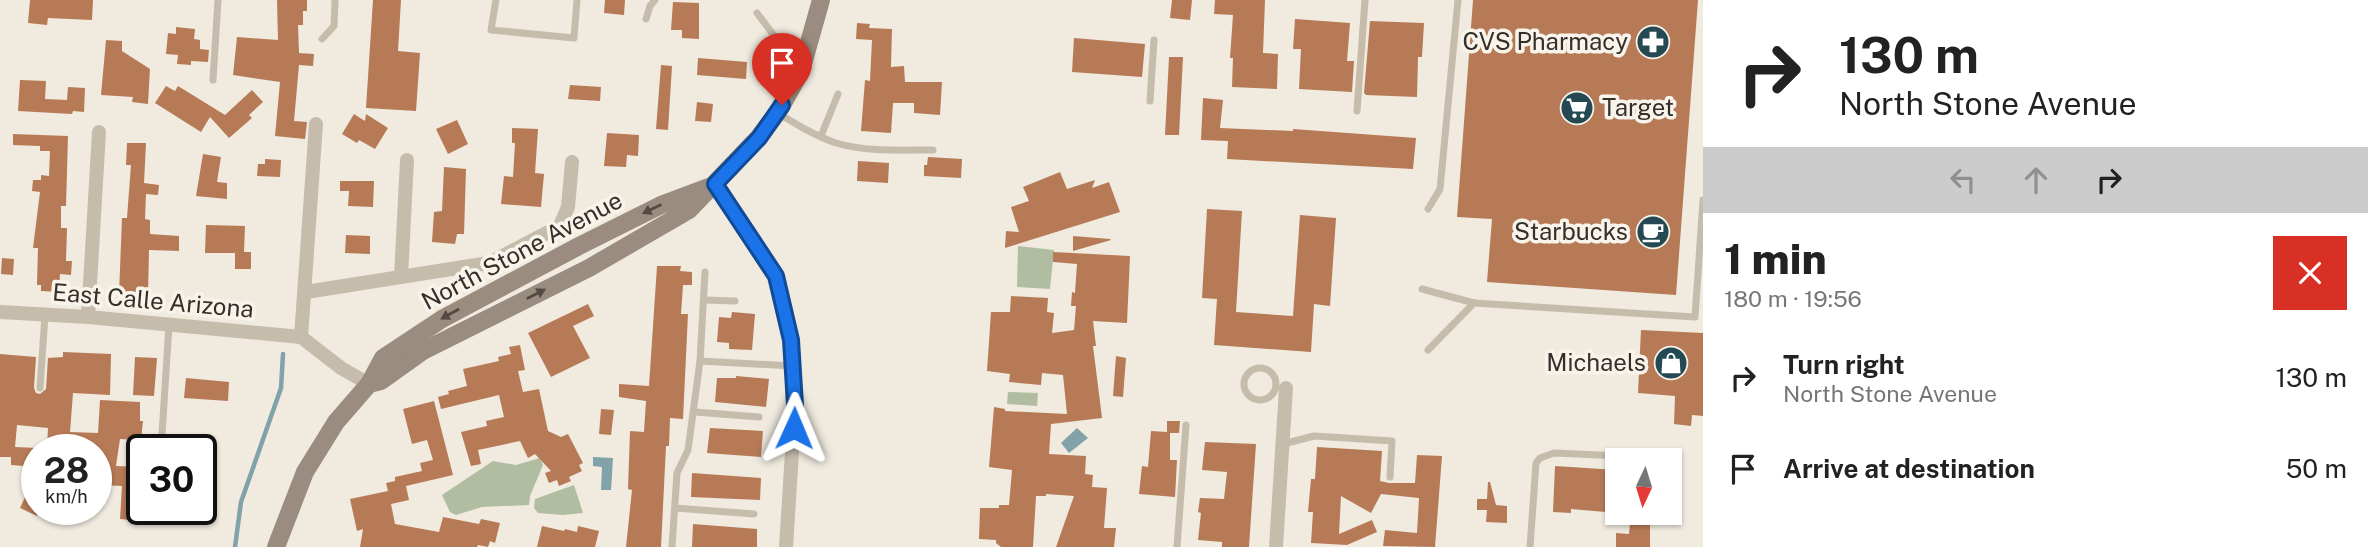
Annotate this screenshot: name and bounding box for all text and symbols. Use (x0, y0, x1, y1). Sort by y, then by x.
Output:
pharmacy icon: CVS Pharmacy (1634, 23, 1672, 61)
text: 130 m (1839, 26, 1979, 84)
place label: CVS Pharmacy (1463, 27, 1628, 55)
icon: right (1724, 28, 1815, 119)
pin (752, 33, 812, 105)
icon: arrive (763, 44, 801, 82)
text: North Stone Avenue (1839, 85, 2137, 122)
supermarket icon: Target (1558, 89, 1596, 127)
place label: Target (1602, 93, 1674, 121)
icon: left (1944, 161, 1982, 199)
icon: ahead (2017, 161, 2055, 199)
icon: right (2090, 161, 2128, 199)
street label: North Stone Avenue (416, 185, 627, 315)
one-way arrow (642, 204, 662, 215)
cafe icon: Starbucks (1634, 213, 1672, 251)
place label: Starbucks (1514, 217, 1628, 245)
text: 1 min (1724, 234, 1827, 283)
button: close (2273, 236, 2347, 310)
street label: East Calle Arizona (51, 277, 255, 323)
text: 180 m · 19:56 (1724, 285, 1862, 312)
one-way arrow (526, 289, 546, 300)
one-way arrow (440, 308, 460, 320)
shop icon: Michaels (1652, 344, 1690, 382)
place label: Michaels (1546, 348, 1646, 376)
text: Turn right (1783, 349, 1905, 380)
icon: right (1724, 359, 1762, 397)
text: 130 m (2275, 362, 2347, 393)
text: North Stone Avenue (1783, 380, 1997, 407)
position arrow (757, 391, 831, 465)
speed limit sign: 30 (126, 434, 217, 525)
north arrow (1605, 448, 1682, 525)
map controls (1605, 448, 1682, 525)
text: 28 (44, 450, 89, 491)
icon: arrive (1724, 450, 1762, 488)
text: Arrive at destination (1783, 453, 2035, 484)
text: 50 m (2286, 453, 2347, 484)
text: km/h (45, 486, 88, 507)

